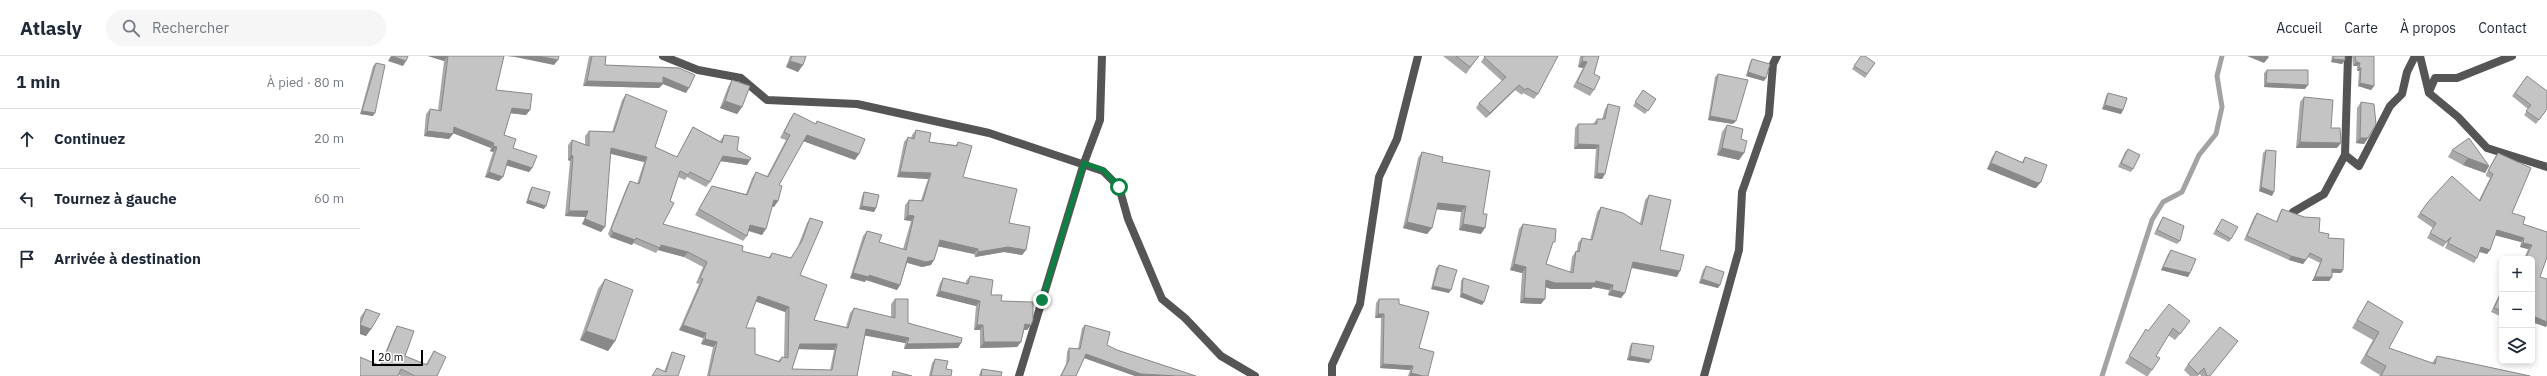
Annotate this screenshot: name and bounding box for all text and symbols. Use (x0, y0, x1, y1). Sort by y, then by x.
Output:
search box (106, 10, 386, 46)
text: Atlasly (20, 16, 82, 40)
icon: search (120, 17, 142, 39)
text: Rechercher (152, 18, 229, 37)
text: Accueil (2276, 19, 2322, 37)
text: Carte (2344, 19, 2378, 37)
text: À propos (2400, 19, 2456, 37)
text: Contact (2478, 19, 2527, 37)
text: 1 min (16, 71, 60, 93)
text: À pied · 80 m (267, 74, 344, 91)
icon: ahead (16, 128, 38, 150)
text: Continuez (54, 129, 125, 148)
text: 20 m (314, 130, 344, 147)
route start (1110, 178, 1128, 196)
icon: left (16, 188, 38, 210)
text: Tournez à gauche (54, 189, 177, 208)
text: 60 m (314, 190, 344, 207)
icon: arrive (16, 248, 38, 270)
text: Arrivée à destination (54, 249, 201, 268)
map controls (2499, 256, 2535, 364)
button: + (2499, 256, 2535, 292)
route end (1033, 291, 1051, 309)
button: − (2499, 292, 2535, 328)
button: layers (2499, 328, 2535, 364)
scale bar (372, 348, 423, 367)
text: 20 m (378, 350, 403, 364)

